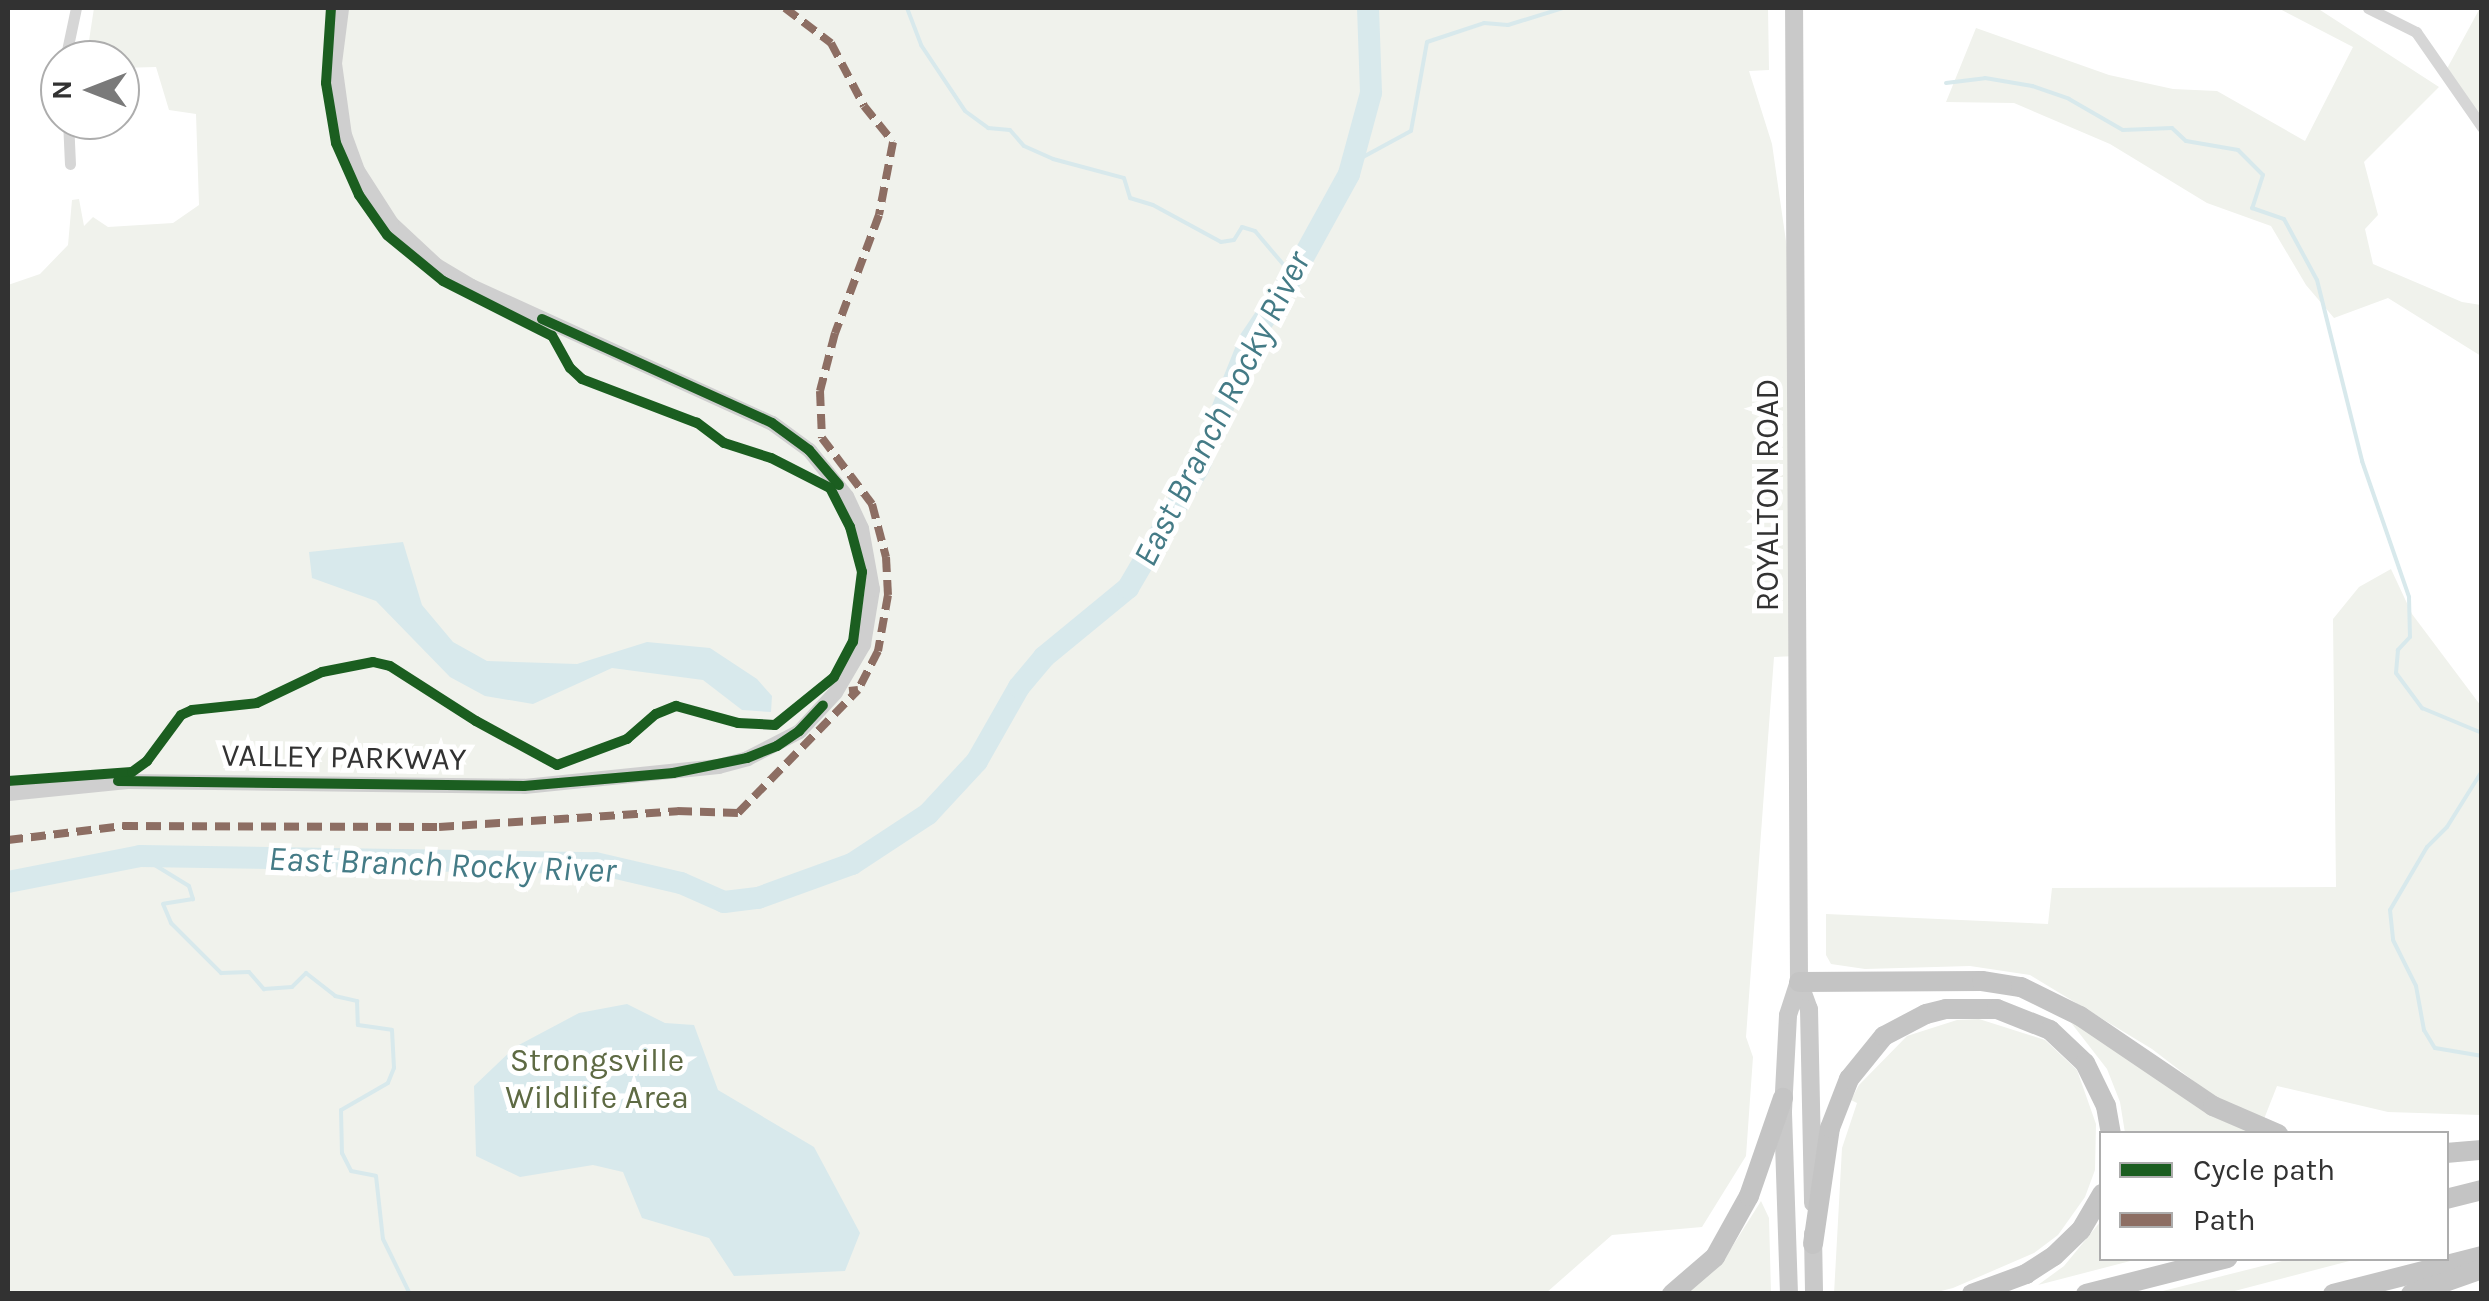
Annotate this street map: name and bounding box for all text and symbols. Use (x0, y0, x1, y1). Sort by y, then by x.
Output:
north arrow (40, 40, 140, 140)
text: N (45, 80, 78, 100)
water label: East Branch Rocky River (1124, 245, 1320, 573)
street label: ROYALTON ROAD (1749, 379, 1787, 611)
street label: VALLEY PARKWAY (221, 737, 467, 779)
water label: East Branch Rocky River (267, 838, 617, 892)
park label: Strongsville Wildlife Area (505, 1043, 689, 1118)
legend (2099, 1131, 2449, 1261)
text: Cycle path (2193, 1152, 2335, 1188)
text: Path (2193, 1202, 2256, 1238)

